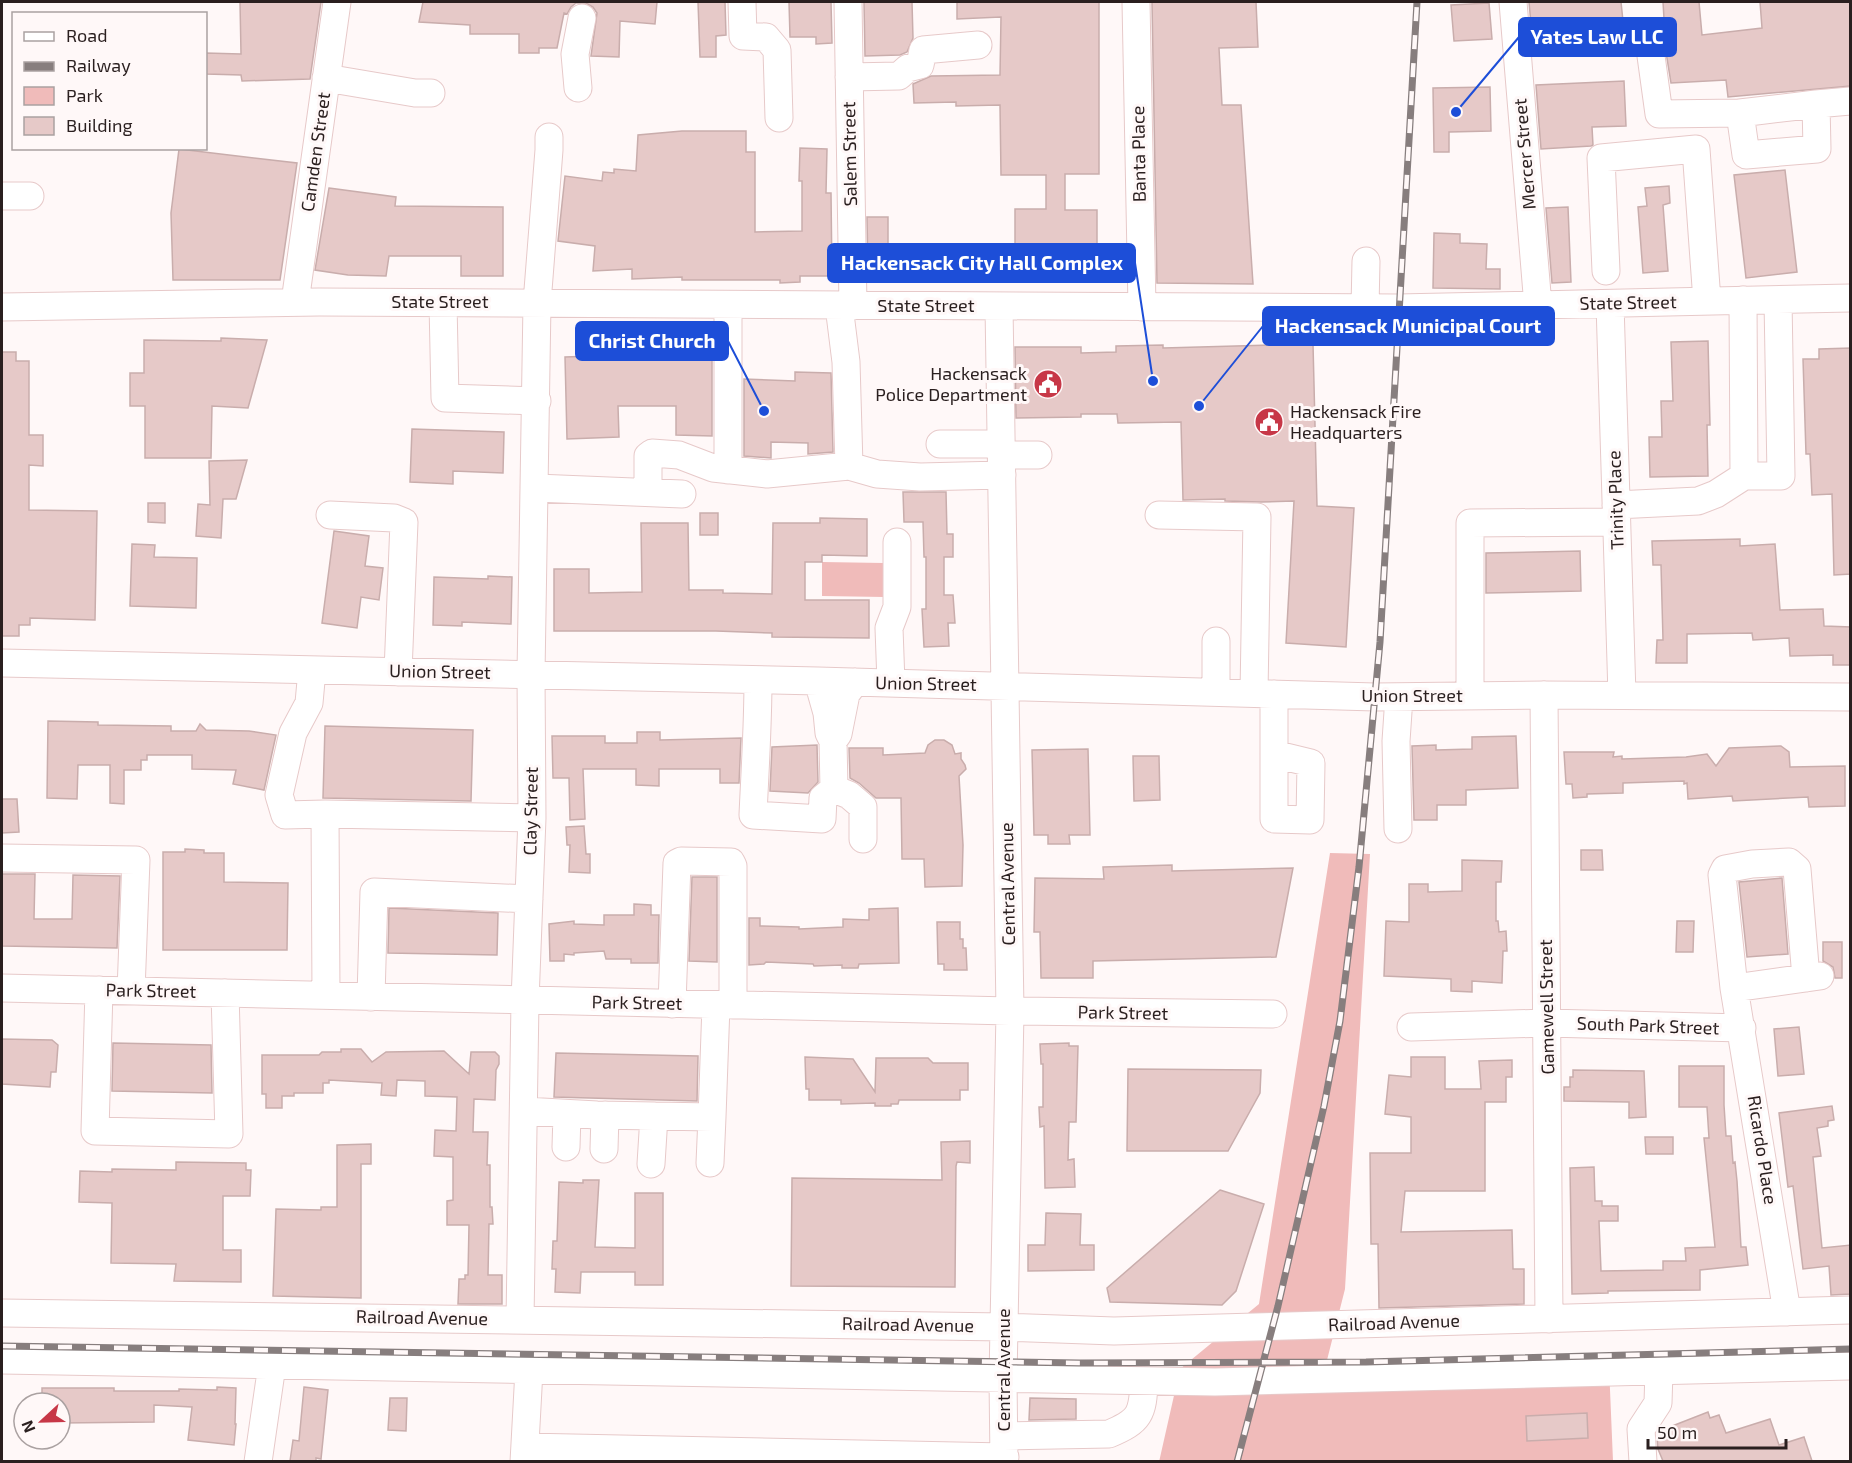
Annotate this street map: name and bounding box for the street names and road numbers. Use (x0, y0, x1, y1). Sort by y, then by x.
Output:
street label: Camden Street (296, 91, 334, 213)
street label: Mercer Street (1508, 97, 1540, 211)
street label: Salem Street (837, 101, 861, 207)
street label: Banta Place (1126, 106, 1150, 202)
street label: State Street (391, 290, 489, 312)
street label: State Street (1579, 290, 1677, 314)
street label: State Street (877, 294, 975, 316)
street label: Trinity Place (1602, 450, 1628, 550)
street label: Union Street (389, 659, 491, 683)
street label: Union Street (875, 671, 977, 695)
street label: Union Street (1361, 684, 1463, 706)
street label: Clay Street (518, 766, 542, 855)
street label: Central Avenue (995, 822, 1019, 946)
street label: Gamewell Street (1534, 939, 1558, 1075)
street label: Park Street (105, 978, 197, 1002)
street label: Park Street (591, 990, 683, 1014)
street label: Park Street (1077, 1000, 1169, 1024)
street label: South Park Street (1576, 1012, 1720, 1038)
street label: Ricardo Place (1744, 1094, 1782, 1206)
street label: Railroad Avenue (356, 1305, 488, 1329)
street label: Central Avenue (992, 1308, 1014, 1432)
street label: Railroad Avenue (1328, 1309, 1460, 1335)
street label: Railroad Avenue (842, 1312, 974, 1336)

